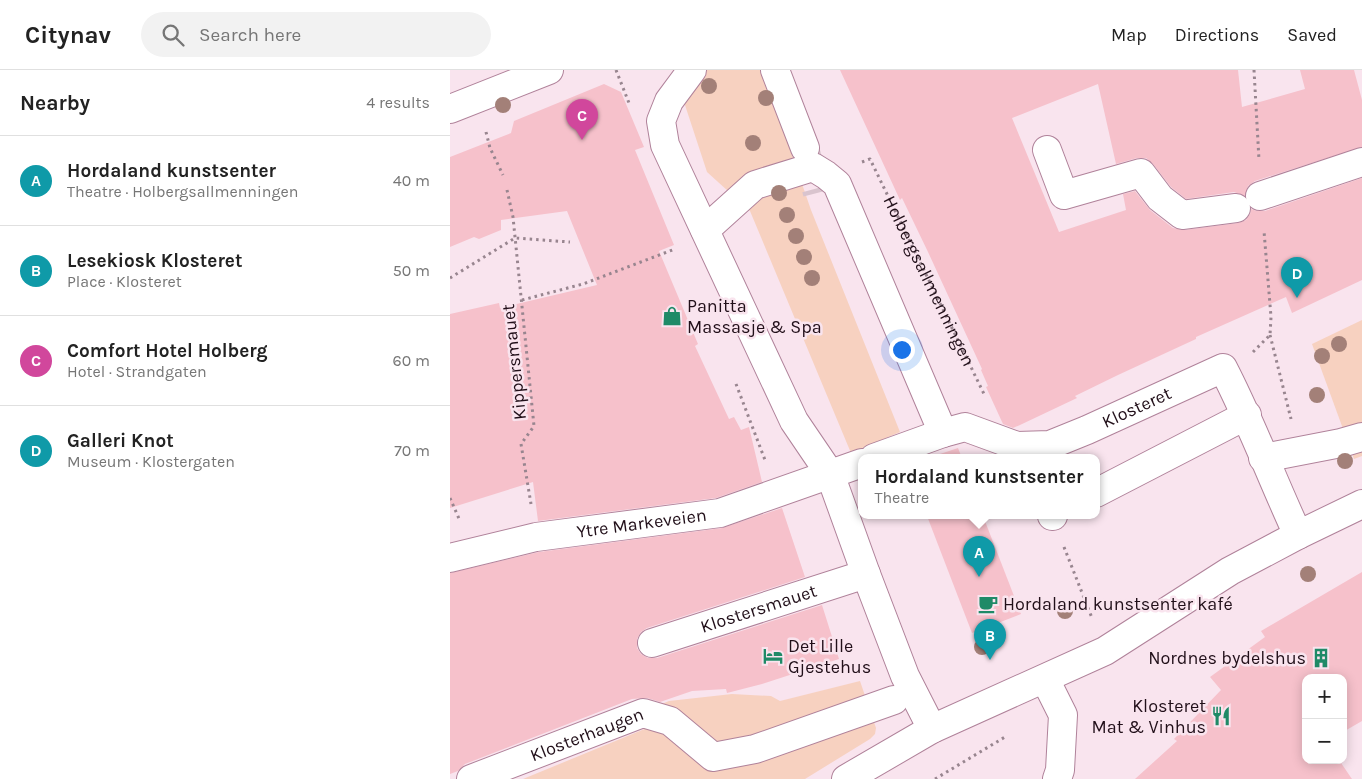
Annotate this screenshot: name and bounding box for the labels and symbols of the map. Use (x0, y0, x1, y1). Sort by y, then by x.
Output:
pin: C (566, 99, 598, 140)
street label: Holbergsallmenningen (878, 192, 980, 370)
pin: D (1281, 257, 1313, 298)
place label: Panitta Massasje & Spa (687, 295, 822, 338)
street label: Kippersmauet (497, 303, 531, 421)
shop icon: Panitta Massasje & Spa (661, 305, 683, 327)
your location (889, 337, 915, 363)
street label: Klosteret (1098, 382, 1175, 433)
street label: Ytre Markeveien (575, 504, 708, 543)
pin: A (963, 536, 995, 577)
street label: Klostersmauet (698, 580, 820, 638)
cafe icon: Hordaland kunstsenter kafé (977, 593, 999, 615)
place label: Hordaland kunstsenter kafé (1003, 593, 1233, 615)
pin: B (974, 619, 1006, 660)
place label: Det Lille Gjestehus (788, 635, 871, 678)
hotel icon: Det Lille Gjestehus (762, 645, 784, 667)
place label: Nordnes bydelshus (1148, 647, 1306, 669)
building icon: Nordnes bydelshus (1310, 647, 1332, 669)
place label: Klosteret Mat & Vinhus (1091, 695, 1206, 738)
street label: Klosterhaugen (527, 703, 647, 766)
restaurant icon: Klosteret Mat & Vinhus (1210, 705, 1232, 727)

